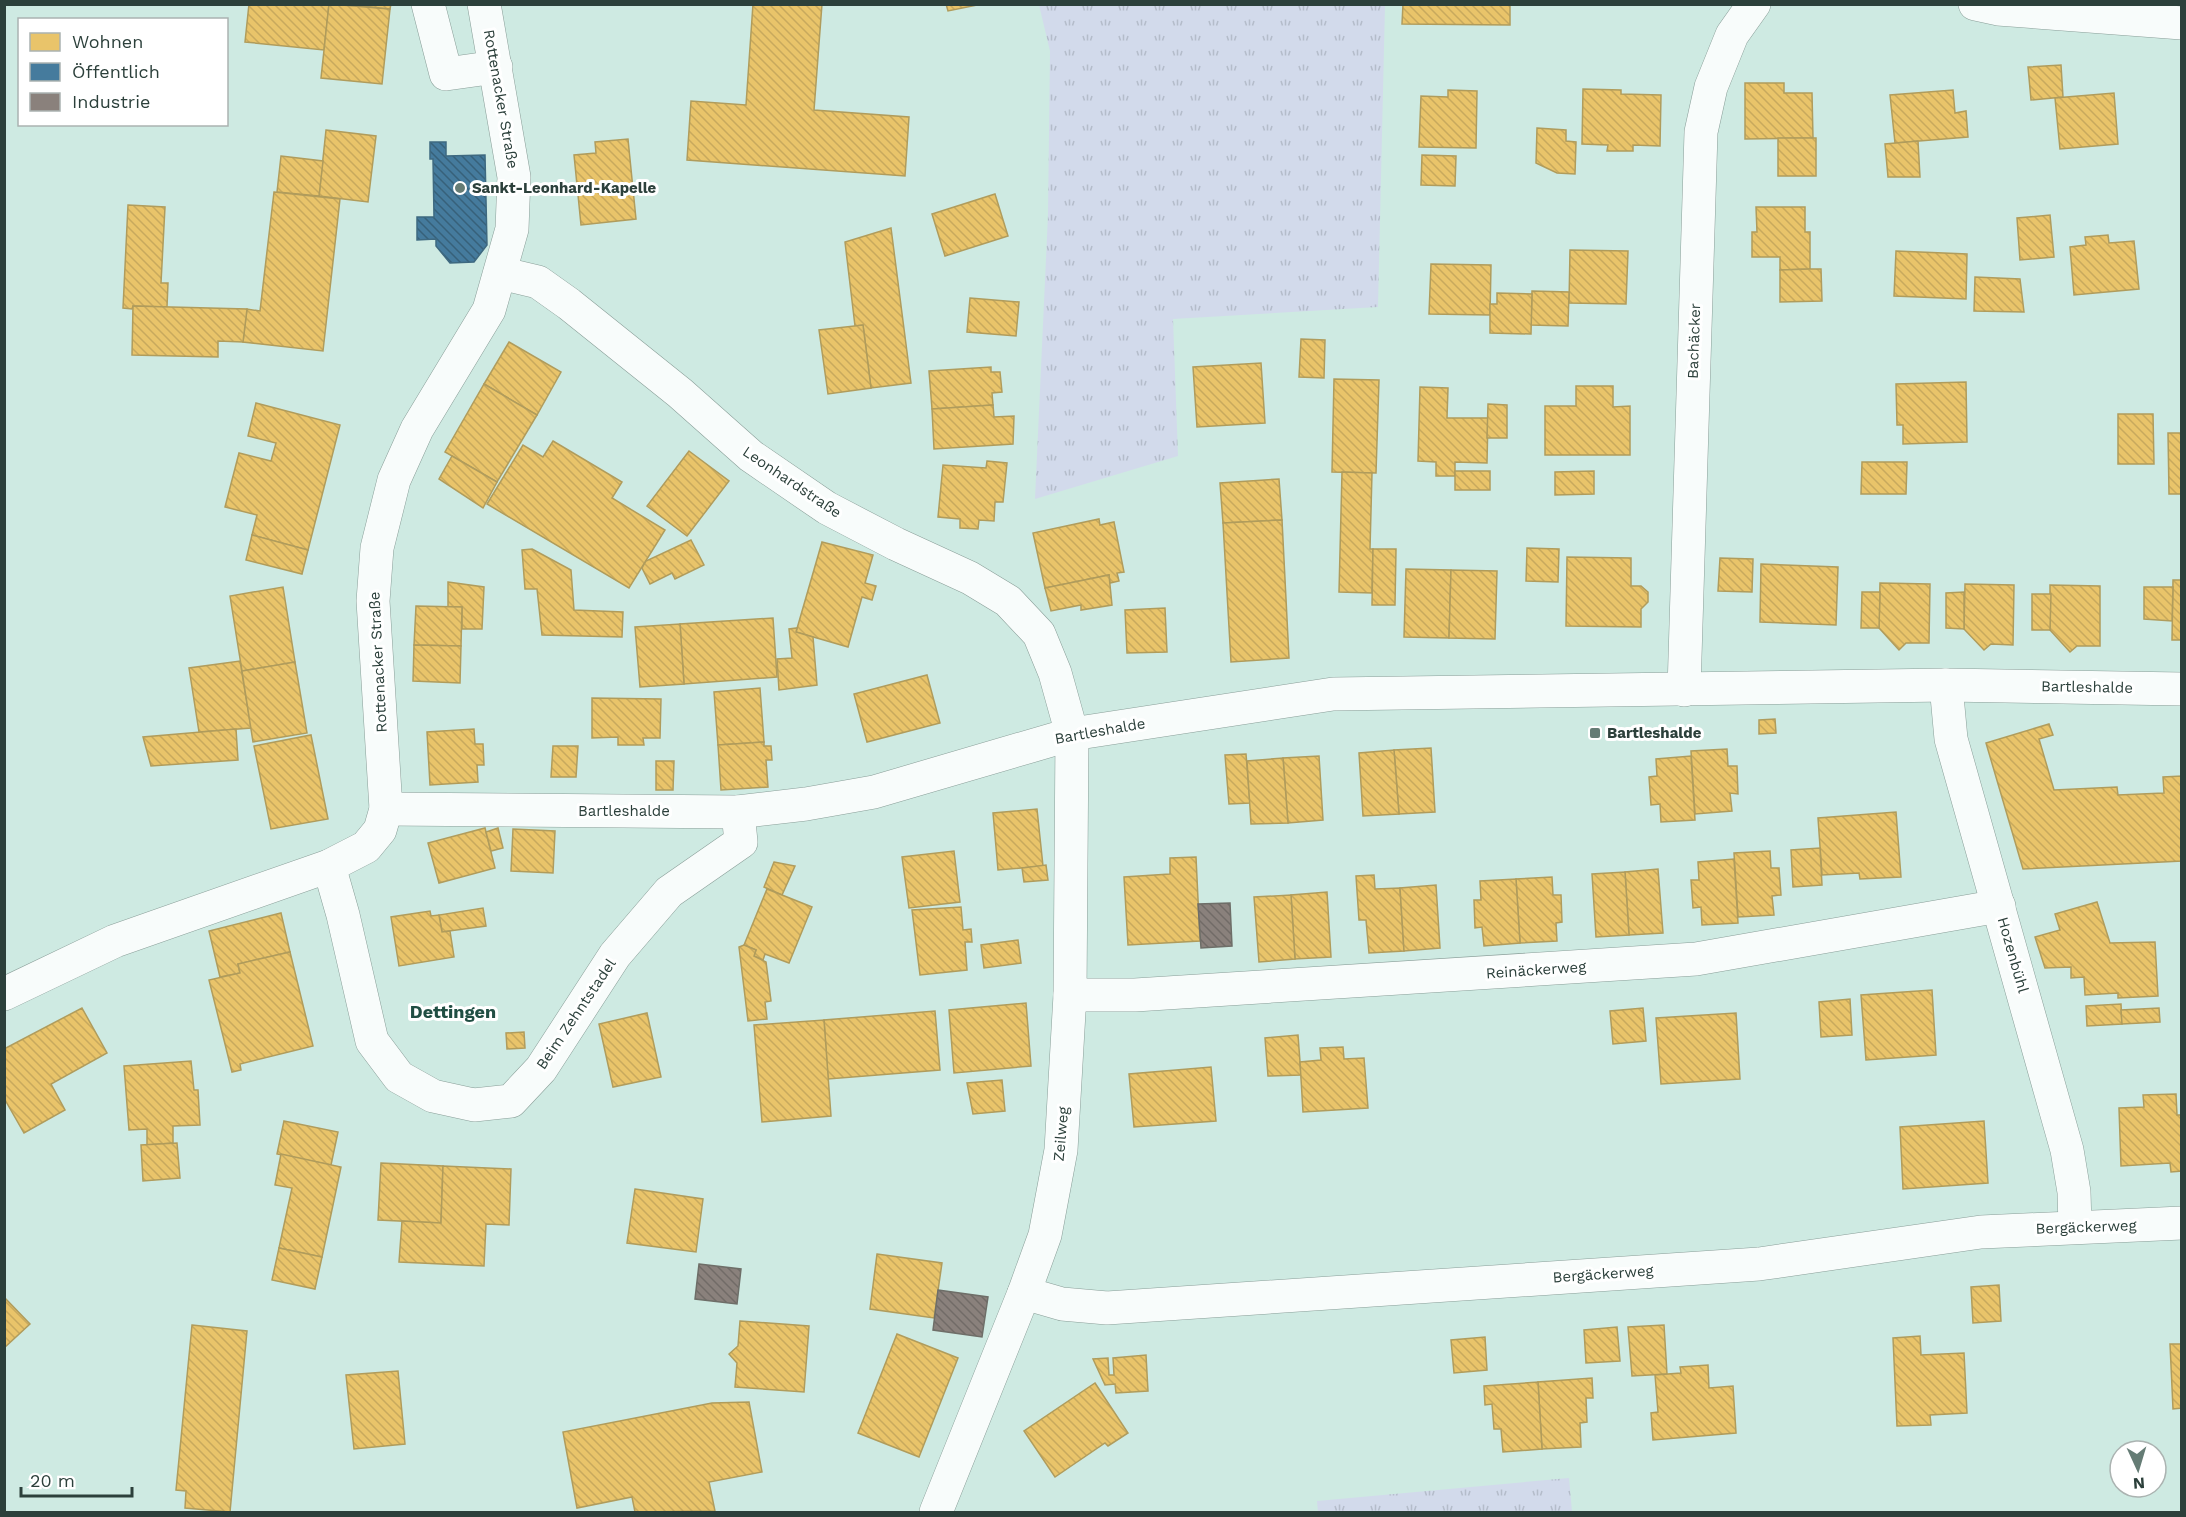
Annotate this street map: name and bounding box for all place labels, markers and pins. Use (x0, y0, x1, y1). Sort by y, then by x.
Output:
place label: Sankt-Leonhard-Kapelle (472, 179, 657, 197)
marker: Sankt-Leonhard-Kapelle (453, 181, 467, 195)
place label: Bartleshalde (1607, 724, 1702, 742)
marker: Bartleshalde (1588, 726, 1602, 740)

